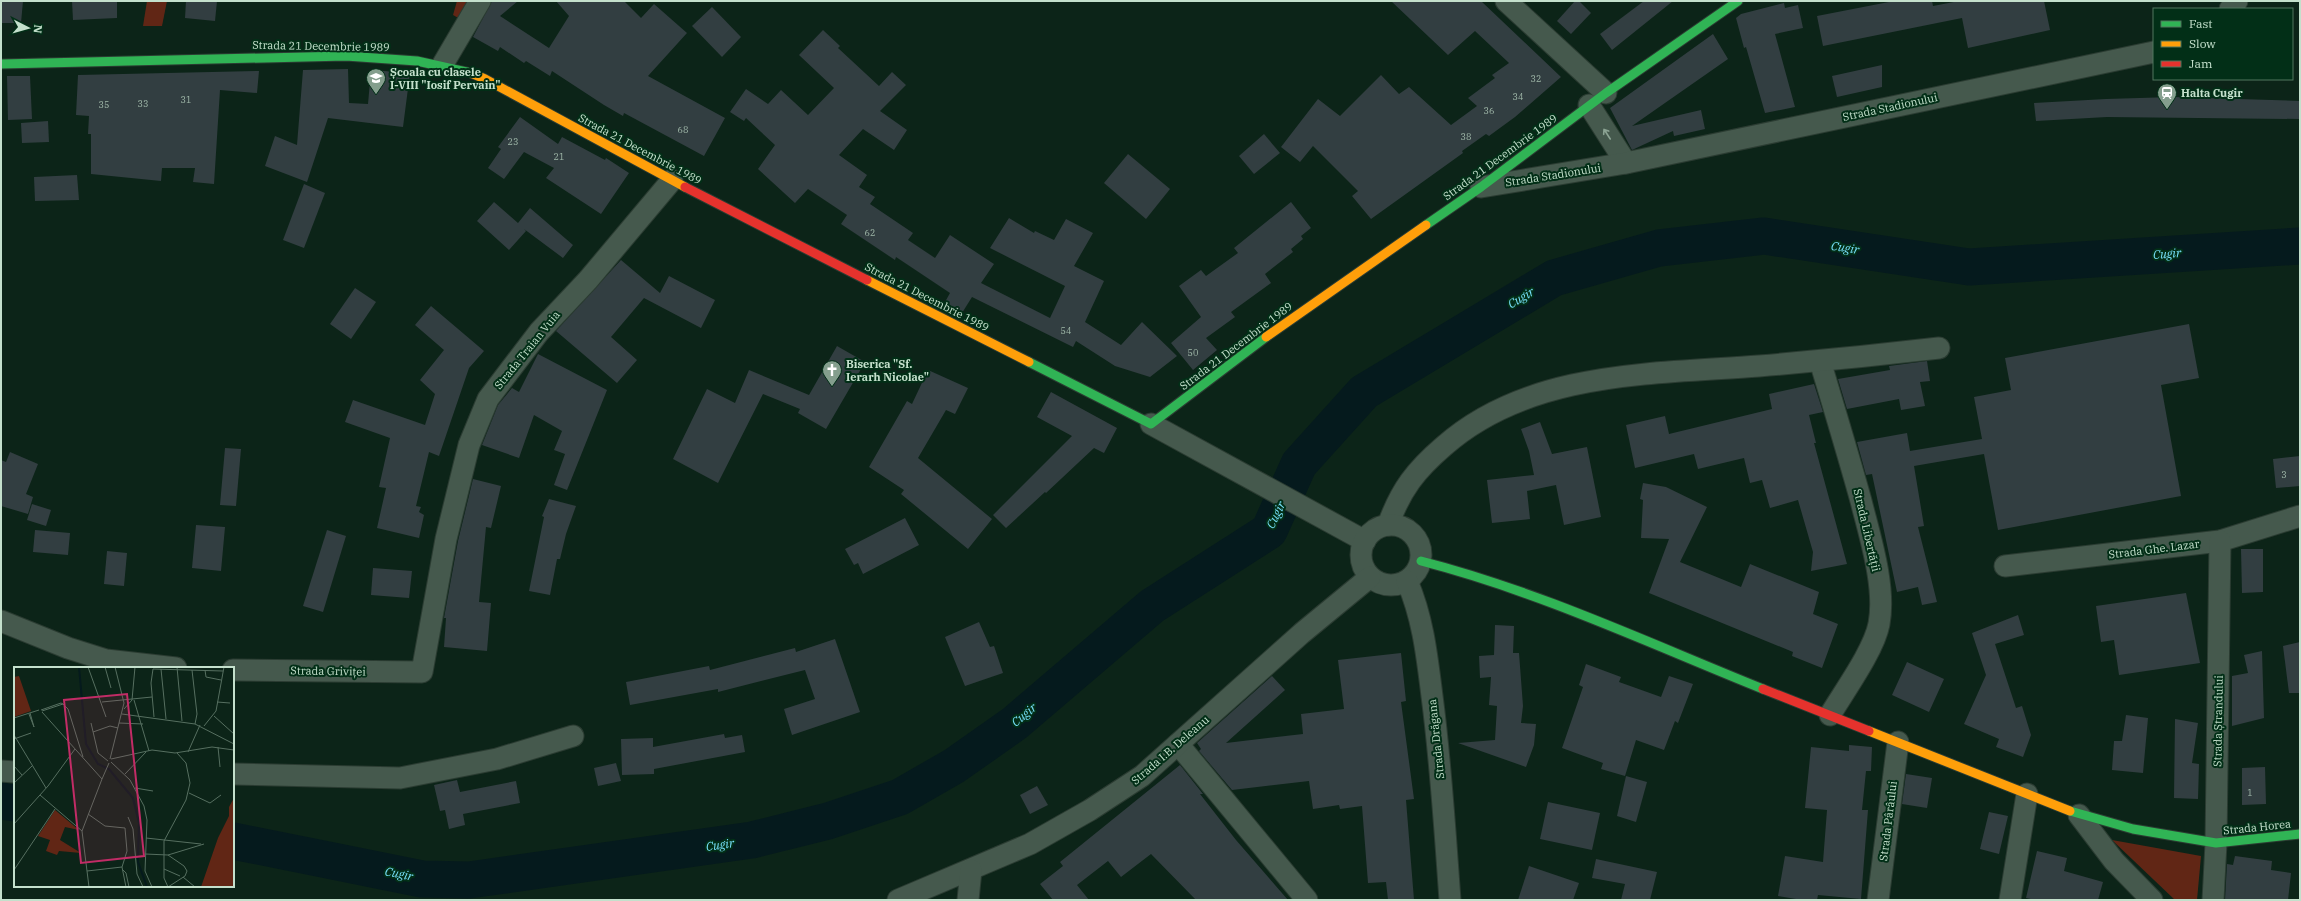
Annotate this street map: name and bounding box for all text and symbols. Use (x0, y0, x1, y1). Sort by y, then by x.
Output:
north arrow (8, 8, 48, 48)
legend (2153, 8, 2293, 80)
text: Fast (2189, 16, 2213, 31)
text: N (30, 24, 45, 34)
text: Slow (2189, 36, 2216, 51)
street label: Strada 21 Decembrie 1989 (252, 38, 390, 54)
text: Jam (2189, 56, 2213, 71)
place label: Școala cu clasele I-VIII "Iosif Pervain" (390, 65, 500, 92)
school or university icon: Școala cu clasele I-VIII "Iosif Pervain" (365, 67, 387, 95)
house number: 32 (1531, 73, 1541, 84)
station icon: Halta Cugir (2156, 82, 2178, 110)
place label: Halta Cugir (2181, 86, 2243, 100)
street label: Strada Stadionului (1841, 90, 1939, 124)
house number: 34 (1513, 91, 1523, 102)
house number: 31 (181, 94, 191, 105)
house number: 33 (138, 98, 148, 109)
house number: 35 (99, 99, 109, 110)
house number: 36 (1484, 105, 1494, 116)
street label: Strada 21 Decembrie 1989 (576, 111, 704, 187)
street label: Strada 21 Decembrie 1989 (1440, 111, 1560, 203)
house number: 68 (678, 124, 688, 135)
one-way arrow (1603, 128, 1611, 140)
house number: 38 (1461, 131, 1471, 142)
house number: 23 (508, 136, 518, 147)
house number: 21 (554, 151, 564, 162)
street label: Strada Stadionului (1504, 160, 1602, 189)
house number: 62 (865, 227, 875, 238)
water label: Cugir (1830, 238, 1861, 257)
water label: Cugir (2152, 245, 2182, 262)
street label: Strada 21 Decembrie 1989 (863, 260, 991, 334)
water label: Cugir (1505, 283, 1537, 311)
street label: Strada 21 Decembrie 1989 (1177, 299, 1295, 393)
street label: Strada Traian Vuia (491, 308, 563, 392)
house number: 54 (1061, 325, 1071, 336)
house number: 50 (1188, 347, 1198, 358)
place label: Biserica "Sf. Ierarh Nicolae" (846, 357, 929, 384)
church icon: Biserica "Sf. Ierarh Nicolae" (821, 359, 843, 387)
house number: 3 (2281, 469, 2287, 480)
street label: Strada Libertății (1850, 487, 1883, 574)
water label: Cugir (1263, 498, 1289, 531)
street label: Strada Ghe. Lazar (2108, 536, 2200, 562)
street label: Strada Griviței (290, 663, 366, 680)
inset map (14, 667, 234, 887)
street label: Strada Ștrandului (2210, 674, 2226, 767)
street label: Strada Drăgana (1425, 698, 1447, 780)
water label: Cugir (1008, 699, 1040, 729)
street label: Strada I.B. Deleanu (1128, 712, 1212, 788)
street label: Strada Pârâului (1876, 780, 1900, 862)
house number: 1 (2247, 787, 2253, 798)
street label: Strada Horea (2222, 816, 2292, 838)
water label: Cugir (705, 835, 736, 854)
water label: Cugir (384, 863, 415, 884)

